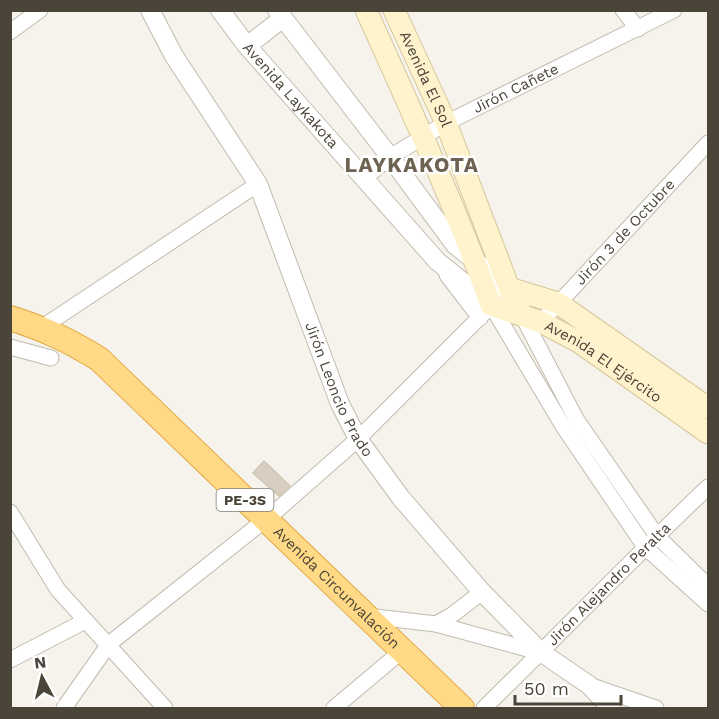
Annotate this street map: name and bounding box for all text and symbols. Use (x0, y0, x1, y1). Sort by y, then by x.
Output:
street label: Avenida El Sol (396, 28, 456, 130)
street label: Avenida Laykakota (239, 39, 343, 153)
street label: Jirón Cañete (470, 60, 562, 117)
district label: LAYKAKOTA (344, 152, 480, 177)
street label: Jirón 3 de Octubre (571, 175, 679, 289)
street label: Avenida El Ejército (542, 317, 665, 406)
street label: Jirón Leoncio Prado (301, 320, 377, 460)
road number: PE-3S (216, 489, 274, 511)
street label: Jirón Alejandro Peralta (543, 519, 675, 649)
street label: Avenida Circunvalación (270, 523, 404, 652)
north arrow (12, 647, 72, 707)
text: N (33, 652, 47, 673)
scale bar (515, 668, 622, 706)
text: 50 m (524, 678, 569, 699)

